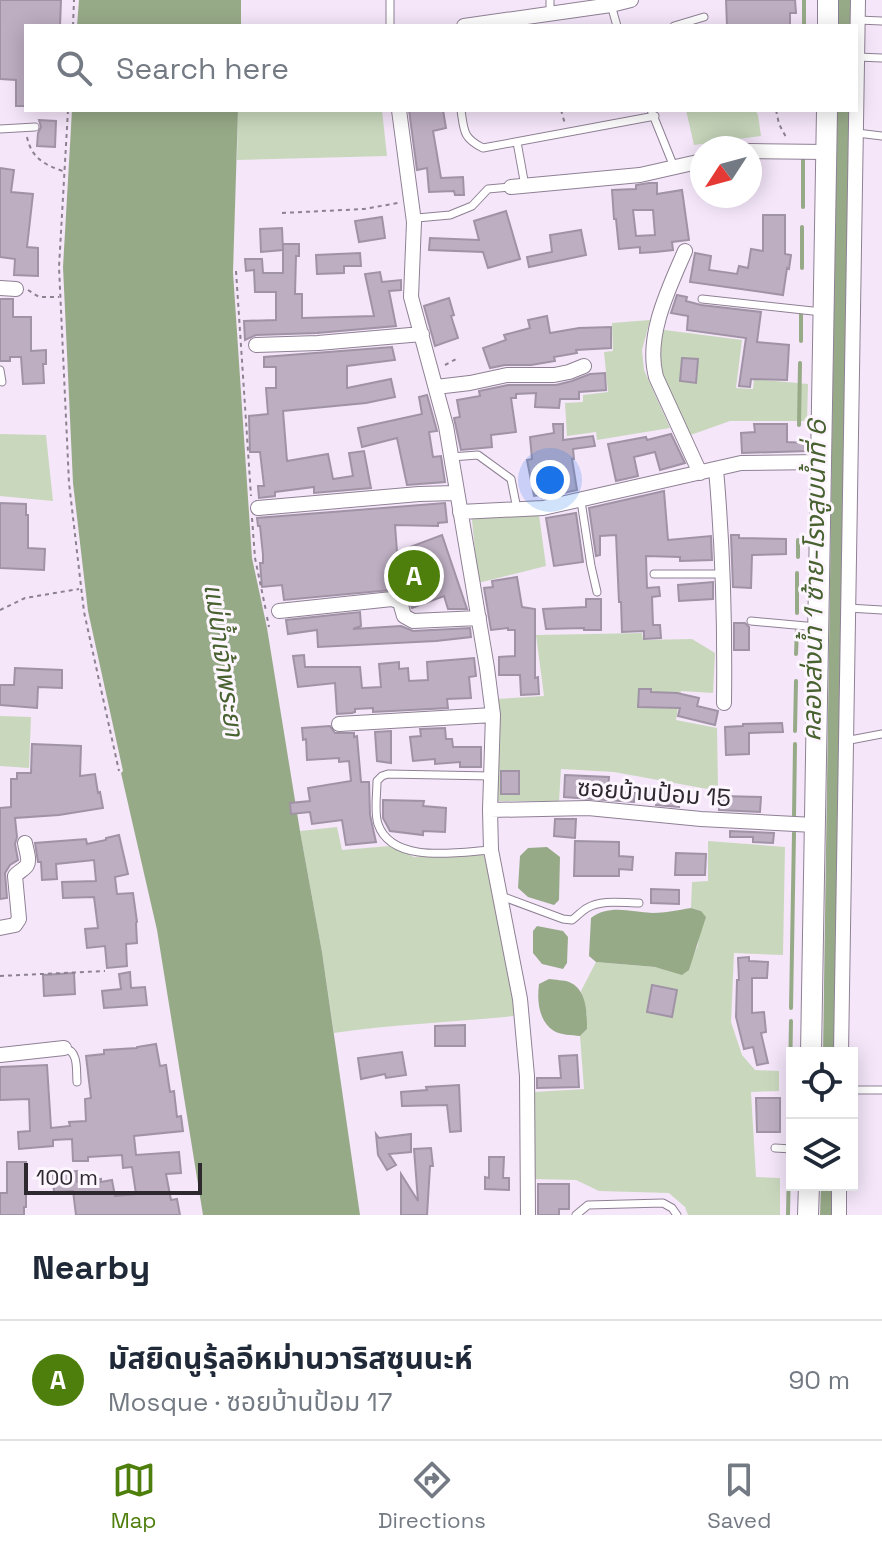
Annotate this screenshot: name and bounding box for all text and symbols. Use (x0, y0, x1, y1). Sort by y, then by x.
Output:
search box (24, 24, 858, 112)
icon: search (52, 46, 96, 90)
text: Search here (116, 49, 289, 88)
north arrow (690, 136, 762, 208)
water label: คลองส่งน้ำ 1 ซ้าย-โรงสูบน้ำที่ 6 (793, 417, 834, 742)
your location (530, 460, 570, 500)
pin: A (388, 546, 440, 606)
water label: แม่น้ำเจ้าพระยา (196, 581, 253, 740)
street label: ซอยบ้านป้อม 15 (576, 772, 732, 813)
map controls (786, 1047, 858, 1191)
button: locate (786, 1047, 858, 1119)
button: layers (786, 1119, 858, 1191)
scale bar (24, 1159, 202, 1195)
text: 100 m (36, 1163, 98, 1191)
text: Nearby (32, 1246, 150, 1289)
text: มัสยิดนูรุ้ลอีหม่านวาริสซุนนะห์ (108, 1339, 473, 1378)
text: A (50, 1363, 66, 1397)
text: 90 m (788, 1363, 850, 1397)
text: Mosque · ซอยบ้านป้อม 17 (108, 1385, 392, 1419)
tab: Map (111, 1458, 157, 1534)
tab: Directions (378, 1458, 486, 1534)
tab: Saved (707, 1458, 771, 1534)

